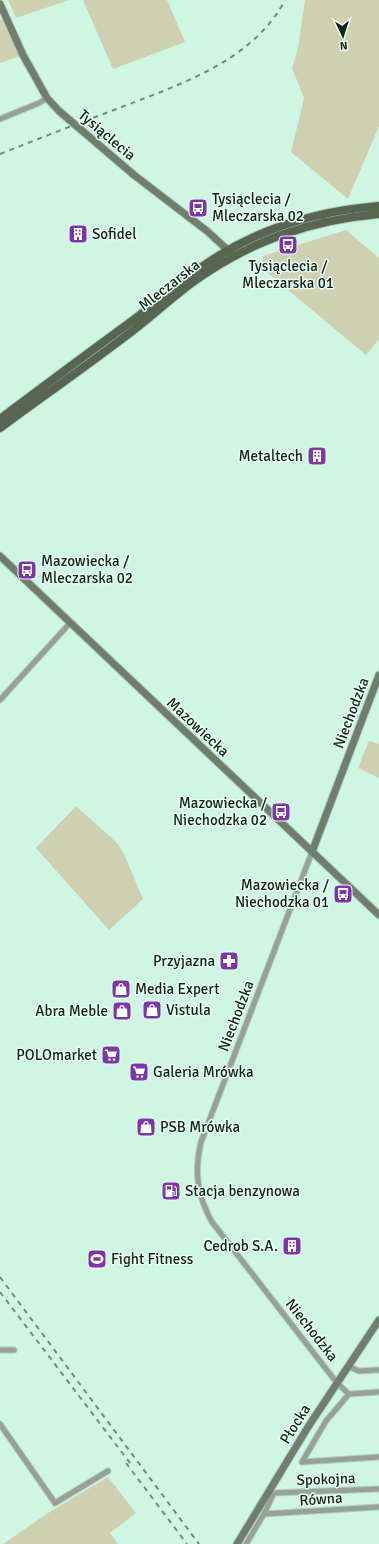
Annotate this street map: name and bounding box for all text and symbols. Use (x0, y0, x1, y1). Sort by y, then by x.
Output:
north arrow (323, 16, 363, 56)
text: N (339, 39, 348, 52)
street label: Tysiąclecia (75, 106, 139, 164)
place label: Tysiąclecia / Mleczarska 02 (212, 190, 304, 225)
bus stop icon: Tysiąclecia / Mleczarska 02 (187, 197, 209, 219)
building icon: Sofidel (67, 223, 89, 245)
place label: Sofidel (92, 225, 137, 243)
bus stop icon: Tysiąclecia / Mleczarska 01 (277, 234, 299, 256)
street label: Mleczarska (135, 256, 203, 314)
place label: Tysiąclecia / Mleczarska 01 (242, 257, 334, 292)
building icon: Metaltech (306, 445, 328, 467)
place label: Metaltech (239, 447, 303, 465)
place label: Mazowiecka / Mleczarska 02 (41, 552, 133, 587)
bus stop icon: Mazowiecka / Mleczarska 02 (16, 559, 38, 581)
street label: Niechodzka (329, 675, 373, 751)
street label: Mazowiecka (163, 694, 233, 760)
place label: Mazowiecka / Niechodzka 02 (173, 794, 268, 829)
bus stop icon: Mazowiecka / Niechodzka 02 (270, 801, 292, 823)
place label: Mazowiecka / Niechodzka 01 (235, 876, 330, 911)
bus stop icon: Mazowiecka / Niechodzka 01 (332, 883, 354, 905)
pharmacy icon: Przyjazna (218, 950, 240, 972)
place label: Przyjazna (153, 952, 215, 970)
shop icon: Media Expert (110, 978, 132, 1000)
street label: Niechodzka (214, 978, 258, 1054)
place label: Media Expert (135, 980, 219, 998)
shop icon: Vistula (141, 999, 163, 1021)
shop icon: Abra Meble (111, 1000, 133, 1022)
place label: Vistula (166, 1001, 211, 1019)
place label: Abra Meble (35, 1002, 108, 1020)
supermarket icon: POLOmarket (100, 1044, 122, 1066)
place label: POLOmarket (16, 1046, 97, 1064)
supermarket icon: Galeria Mrówka (128, 1061, 150, 1083)
place label: Galeria Mrówka (153, 1063, 254, 1081)
shop icon: PSB Mrówka (135, 1116, 157, 1138)
place label: PSB Mrówka (160, 1118, 240, 1136)
fuel station icon: Stacja benzynowa (160, 1180, 182, 1202)
place label: Stacja benzynowa (185, 1182, 300, 1200)
building icon: Cedrob S.A. (281, 1235, 303, 1257)
place label: Cedrob S.A. (203, 1237, 278, 1255)
sports icon: Fight Fitness (86, 1248, 108, 1270)
place label: Fight Fitness (111, 1250, 194, 1268)
street label: Niechodzka (282, 1295, 342, 1365)
street label: Płocka (276, 1401, 314, 1447)
street label: Spokojna (296, 1469, 356, 1489)
street label: Równa (299, 1489, 343, 1509)

